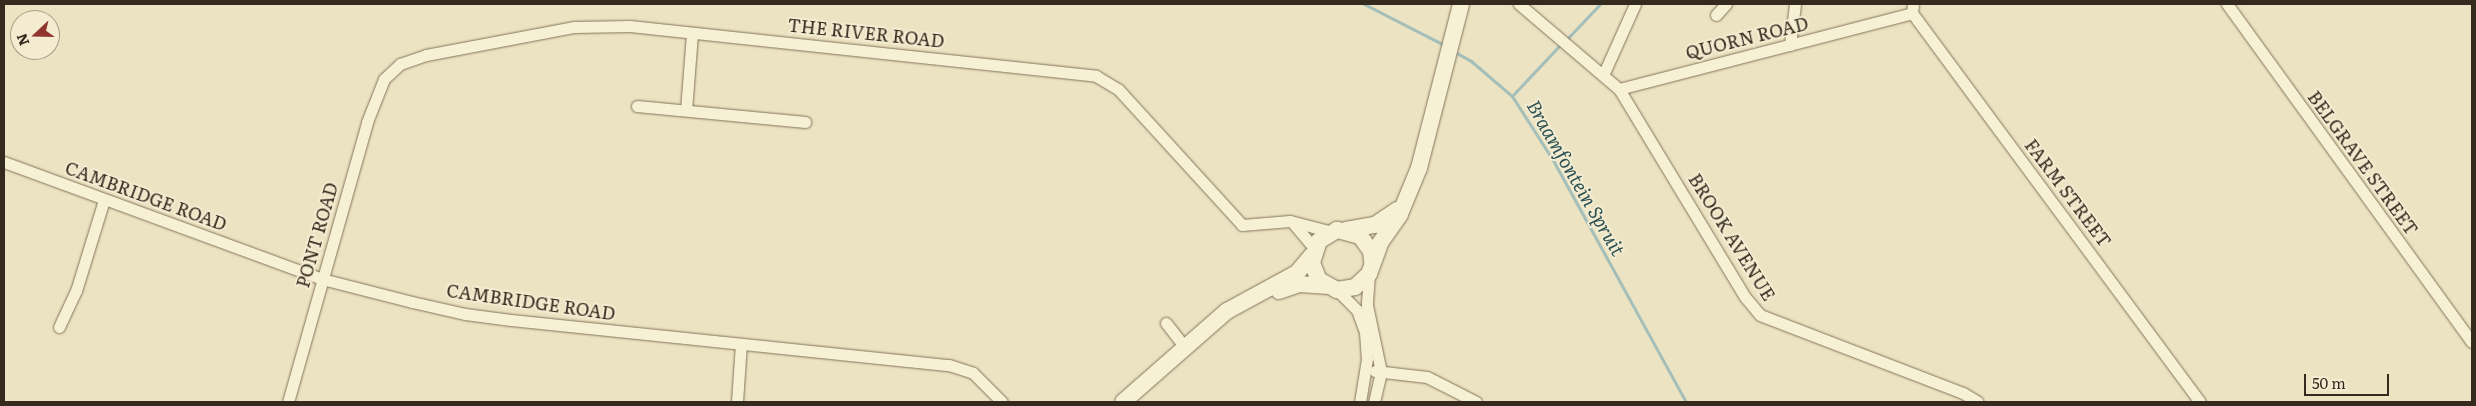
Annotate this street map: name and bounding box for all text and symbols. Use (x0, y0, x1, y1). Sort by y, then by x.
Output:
north arrow (10, 10, 60, 60)
street label: QUORN ROAD (1683, 12, 1811, 64)
street label: THE RIVER ROAD (787, 14, 945, 52)
text: N (10, 31, 33, 49)
street label: BELGRAVE STREET (2303, 87, 2423, 239)
water label: Braamfontein Spruit (1522, 96, 1630, 260)
street label: FARM STREET (2020, 135, 2116, 251)
street label: CAMBRIDGE ROAD (62, 157, 230, 235)
street label: BROOK AVENUE (1684, 169, 1780, 305)
street label: PONT ROAD (292, 180, 342, 290)
street label: CAMBRIDGE ROAD (445, 279, 617, 325)
scale bar (2306, 364, 2391, 396)
text: 50 m (2312, 371, 2346, 394)

